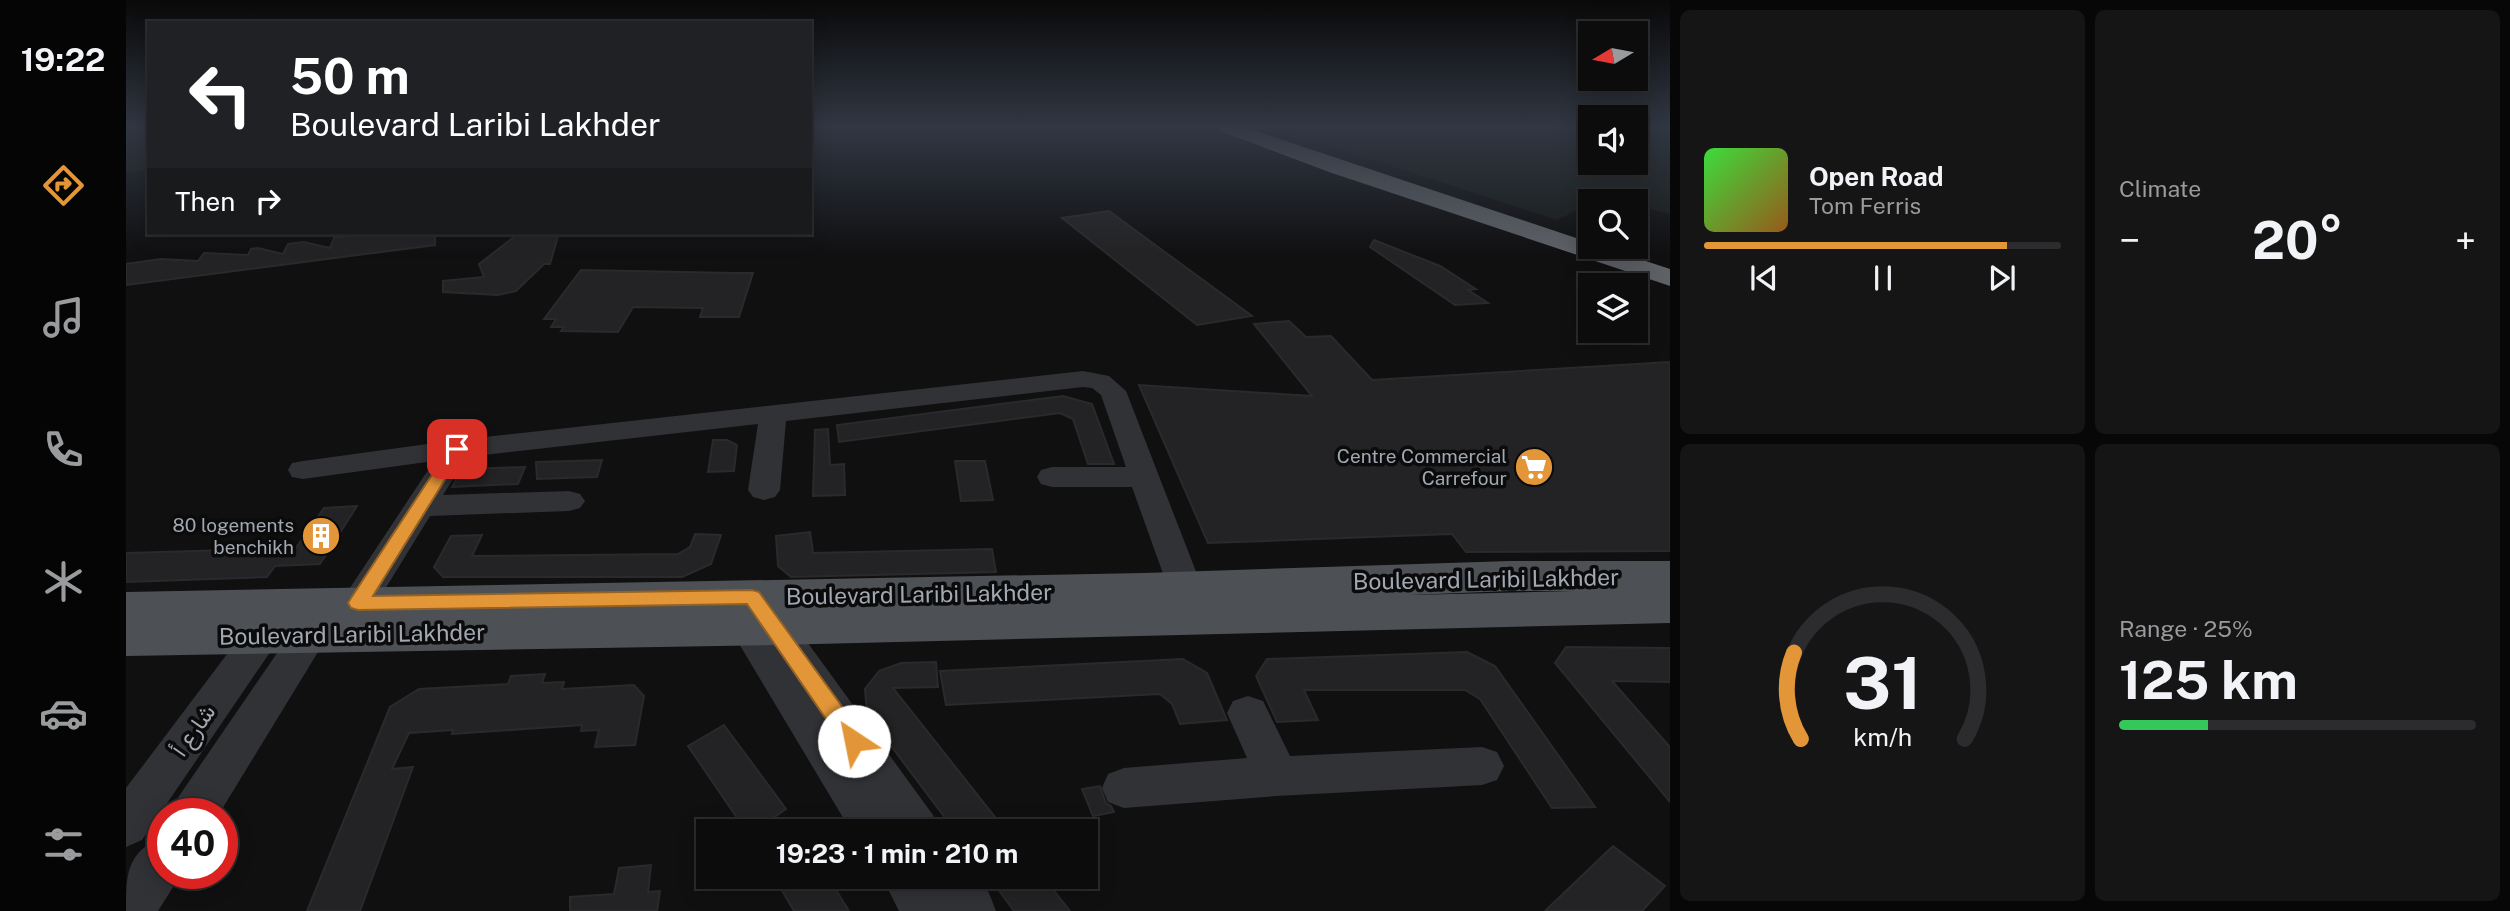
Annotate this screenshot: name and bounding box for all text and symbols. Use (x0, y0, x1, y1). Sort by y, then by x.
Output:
north arrow (1578, 21, 1648, 91)
map controls (1578, 21, 1648, 343)
text: 19:22 (21, 41, 105, 78)
text: 50 m (290, 47, 410, 105)
icon: left (175, 49, 266, 140)
button: sound (1578, 105, 1648, 175)
text: Boulevard Laribi Lakhder (290, 106, 661, 143)
icon: directions (39, 161, 88, 210)
text: Open Road (1809, 161, 1944, 192)
text: Climate (2119, 175, 2201, 202)
icon: right (249, 182, 287, 220)
text: Then (175, 186, 235, 217)
button: search (1578, 189, 1648, 259)
text: Tom Ferris (1809, 192, 1921, 219)
text: 20° (2252, 210, 2343, 271)
text: − (2119, 218, 2140, 263)
text: + (2455, 218, 2476, 263)
icon: previous (1745, 259, 1783, 297)
icon: pause (1864, 259, 1902, 297)
icon: next (1983, 259, 2021, 297)
button: layers (1578, 273, 1648, 343)
icon: music (39, 293, 88, 342)
pin (427, 419, 487, 479)
icon: phone (39, 425, 88, 474)
icon: arrive (438, 430, 476, 468)
place label: Centre Commercial Carrefour (1337, 445, 1507, 489)
supermarket icon: Centre Commercial Carrefour (1513, 446, 1555, 488)
place label: 80 logements benchikh (173, 514, 294, 558)
building icon: 80 logements benchikh (300, 515, 342, 557)
icon: climate (39, 557, 88, 606)
street label: Boulevard Laribi Lakhder (1353, 563, 1619, 595)
street label: Boulevard Laribi Lakhder (786, 578, 1052, 610)
text: Range · 25% (2119, 615, 2253, 642)
street label: Boulevard Laribi Lakhder (219, 618, 485, 650)
text: 31 (1843, 640, 1922, 725)
text: 125 km (2119, 650, 2298, 711)
icon: car (39, 689, 88, 738)
street label: شارع أ (166, 699, 223, 763)
position arrow (817, 704, 891, 778)
text: km/h (1853, 721, 1912, 751)
speed limit sign: 40 (147, 798, 238, 889)
icon: filters (39, 820, 88, 869)
text: 19:23 · 1 min · 210 m (776, 838, 1018, 869)

